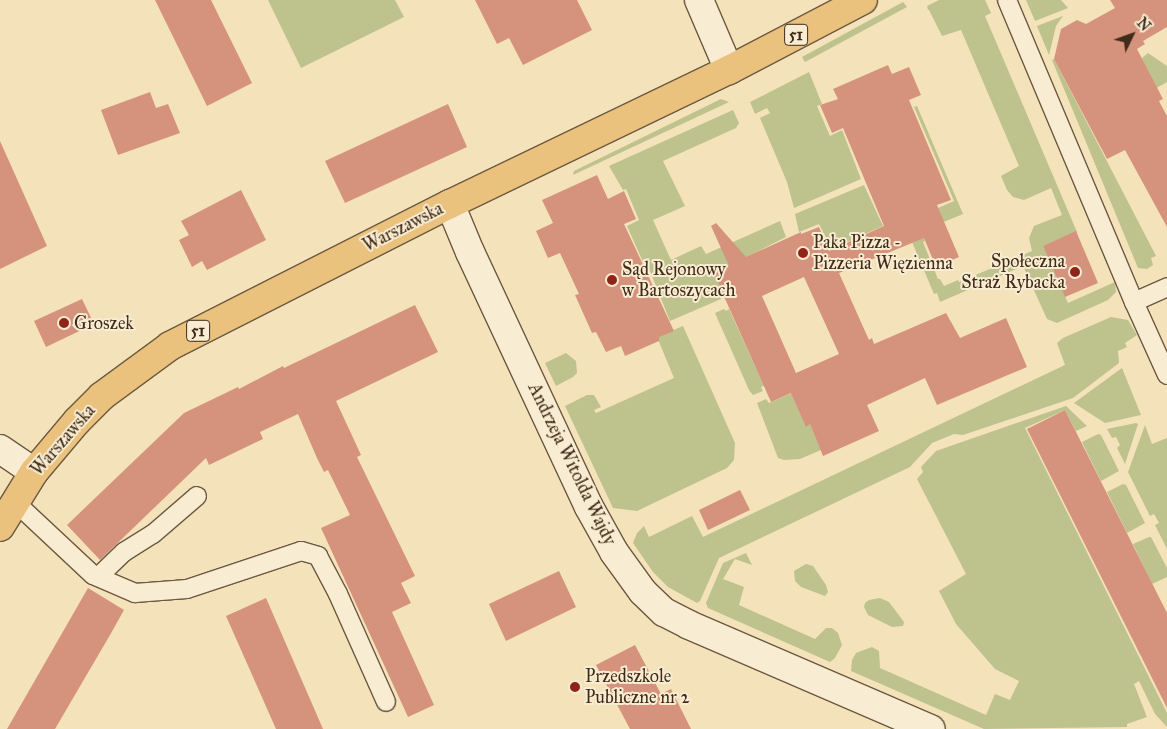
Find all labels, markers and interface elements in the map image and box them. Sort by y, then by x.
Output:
north arrow [1107,10,1157,60]
text: N [1133,15,1154,35]
road number: 51 [784,22,808,48]
street label: Warszawska [359,198,447,256]
place label: Paka Pizza - Pizzeria Więzienna [813,232,953,274]
marker: Paka Pizza - Pizzeria Więzienna [797,247,809,259]
place label: Społeczna Straż Rybacka [961,251,1065,294]
place label: Sąd Rejonowy w Bartoszycach [622,259,735,302]
marker: Społeczna Straż Rybacka [1069,266,1081,278]
marker: Sąd Rejonowy w Bartoszycach [606,274,618,286]
place label: Groszek [74,312,134,334]
marker: Groszek [58,317,70,329]
road number: 51 [186,318,210,344]
street label: Andrzeja Witolda Wajdy [523,379,621,549]
street label: Warszawska [26,400,100,480]
place label: Przedszkole Publiczne nr 2 [585,666,690,709]
marker: Przedszkole Publiczne nr 2 [569,681,581,693]

